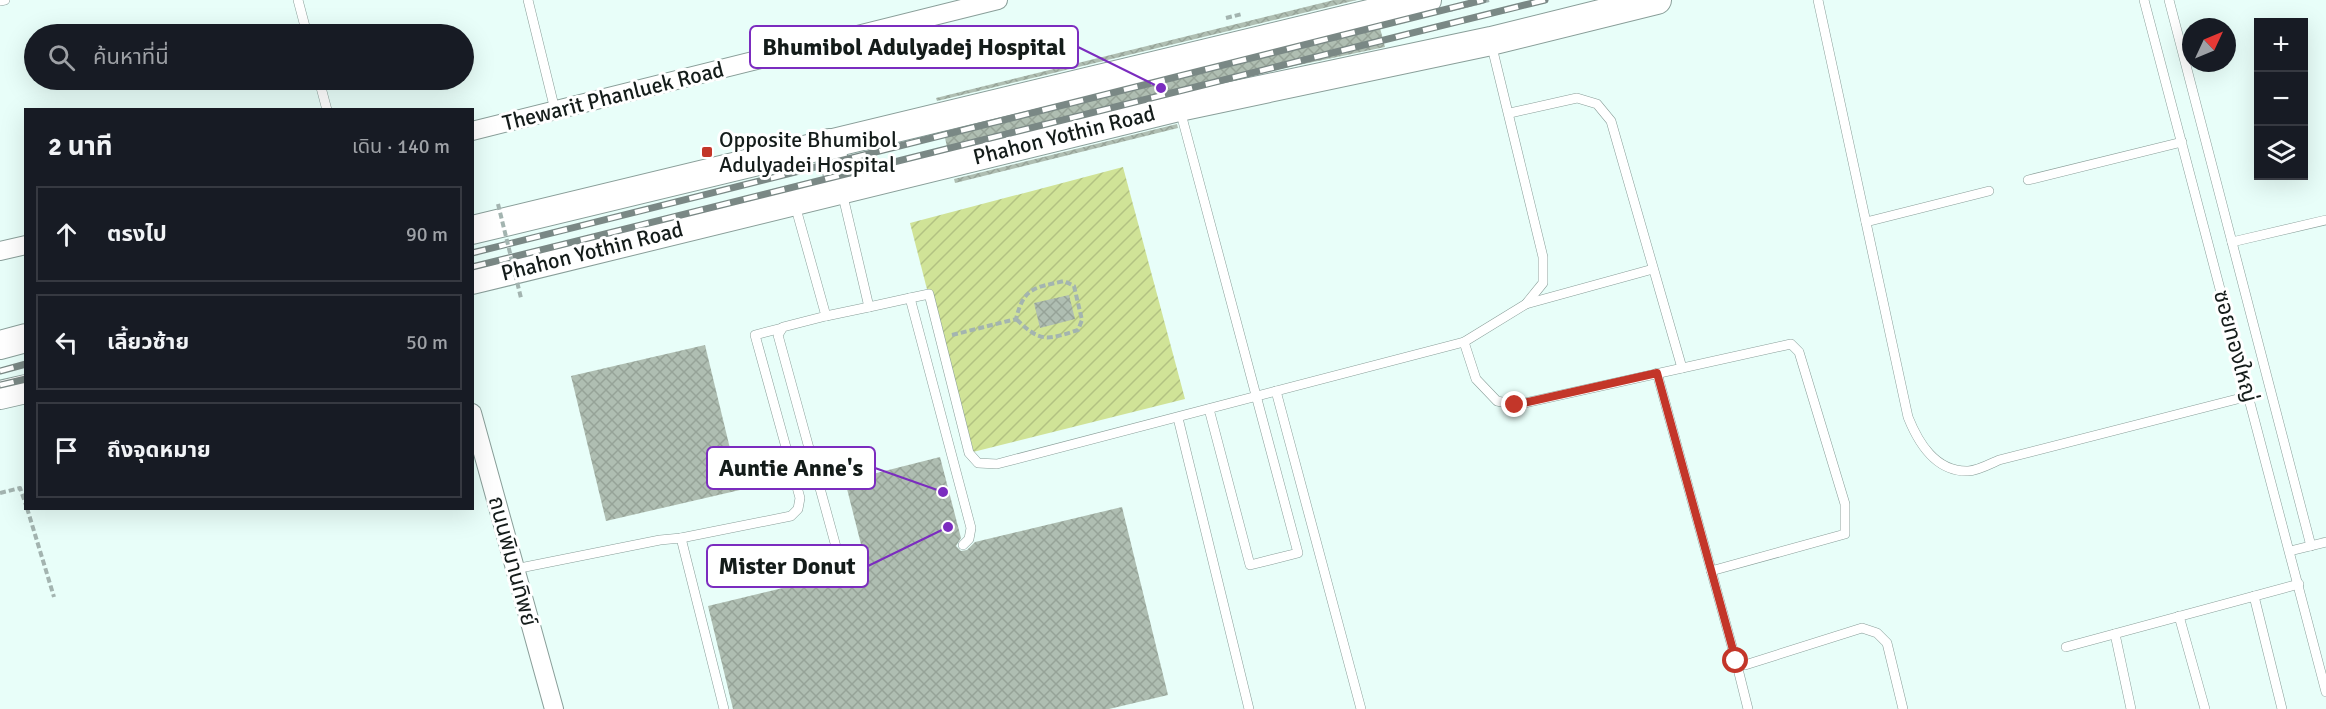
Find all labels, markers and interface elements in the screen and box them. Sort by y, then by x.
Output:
north arrow [2182,18,2236,72]
map controls [2254,18,2308,180]
button: + [2254,18,2308,72]
search box [24,24,474,90]
callout: Bhumibol Adulyadej Hospital [750,26,1078,68]
text: Bhumibol Adulyadej Hospital [762,32,1066,62]
icon: search [45,41,78,74]
text: ค้นหาที่นี่ [93,43,169,70]
street label: Thewarit Phanluek Road [500,55,726,137]
button: − [2254,72,2308,126]
street label: Phahon Yothin Road [970,99,1158,171]
place label: Opposite Bhumibol Adulyadei Hospital [719,126,897,178]
button: layers [2254,126,2308,180]
text: 2 นาที [48,131,113,163]
text: เดิน · 140 m [352,134,450,159]
marker: Opposite Bhumibol Adulyadei Hospital [700,145,714,159]
street label: Phahon Yothin Road [498,215,686,287]
icon: ahead [50,218,83,251]
text: ตรงไป [107,220,167,247]
text: 90 m [406,222,448,247]
street label: ซอยทองใหญ่ [2208,287,2264,405]
icon: left [50,326,83,359]
text: เลี้ยวซ้าย [107,328,189,355]
text: 50 m [406,330,448,355]
route end [1501,391,1527,417]
icon: arrive [50,434,83,467]
text: ถึงจุดหมาย [107,436,211,463]
callout: Auntie Anne's [707,447,875,489]
text: Auntie Anne's [719,453,864,483]
street label: ถนนพิมานทิพย์ [483,493,543,629]
callout: Mister Donut [707,545,868,587]
text: Mister Donut [718,551,856,581]
route start [1722,647,1748,673]

